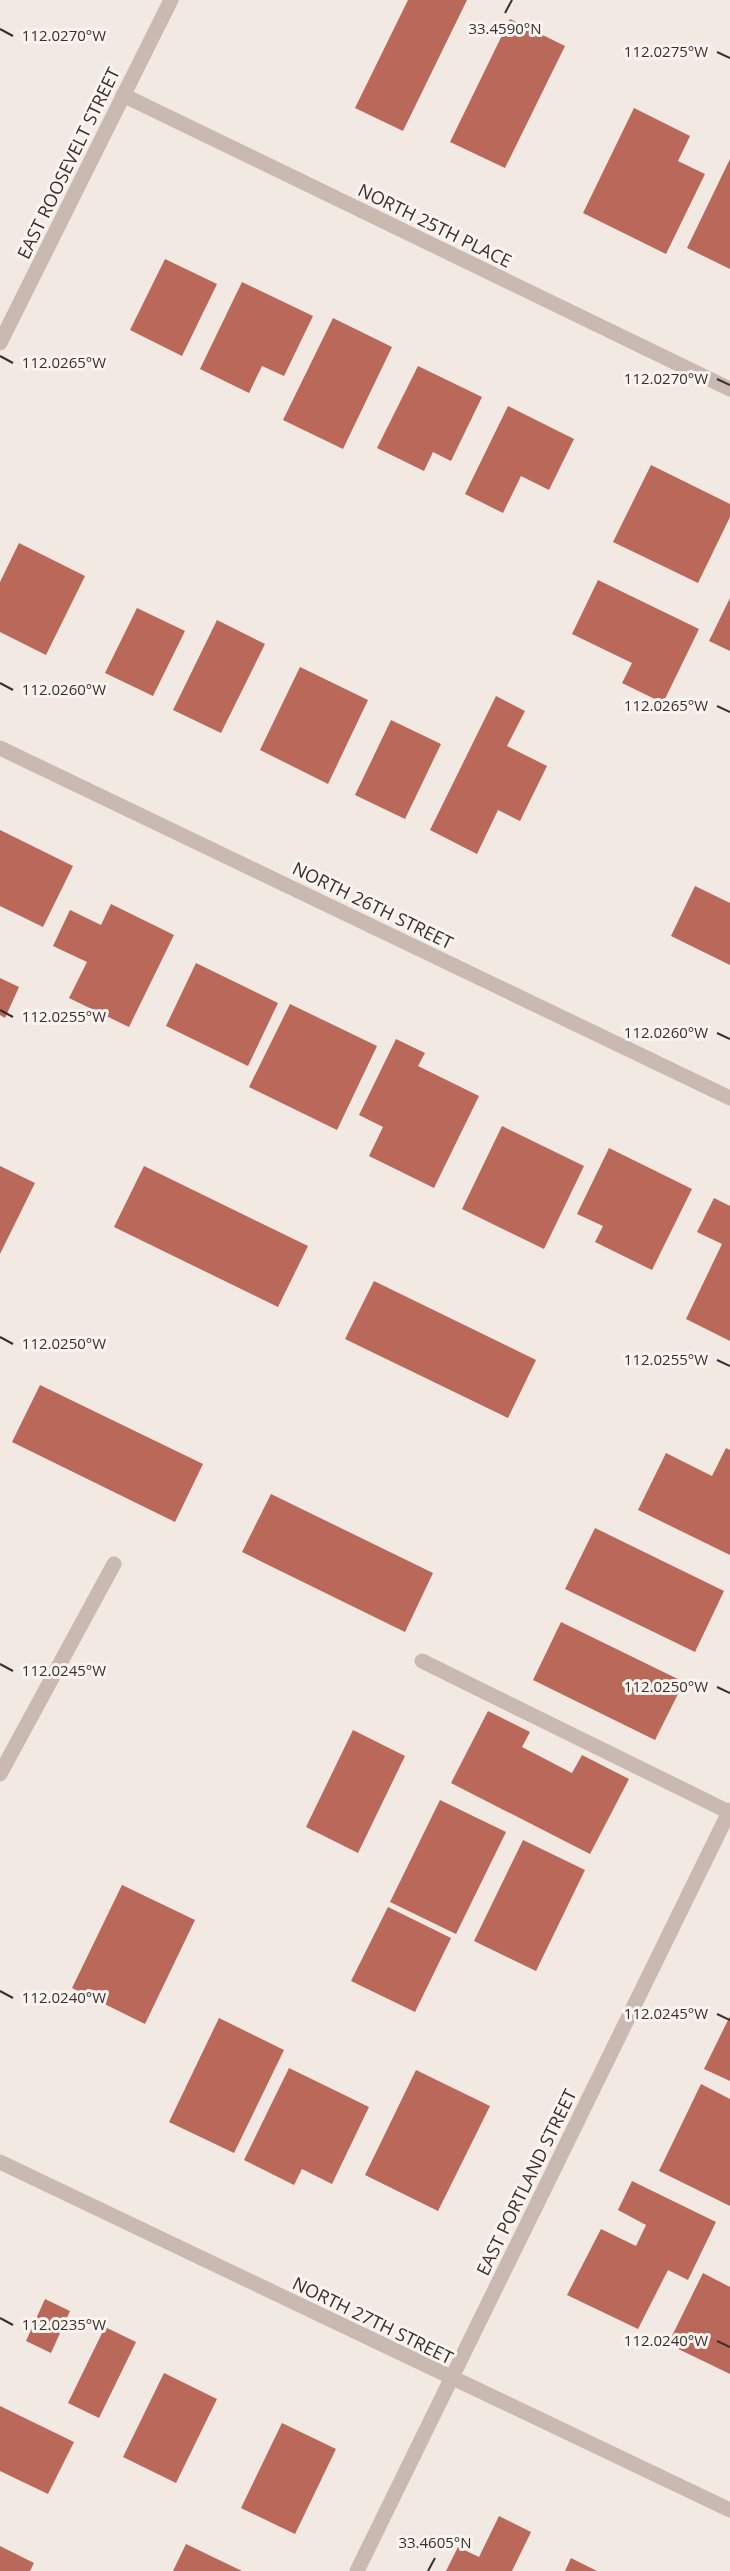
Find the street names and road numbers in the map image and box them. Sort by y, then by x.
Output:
street label: EAST ROOSEVELT STREET [11,63,125,263]
street label: NORTH 25TH PLACE [354,177,516,273]
street label: NORTH 26TH STREET [289,856,457,954]
street label: EAST PORTLAND STREET [470,2085,582,2279]
street label: NORTH 27TH STREET [289,2271,457,2369]

